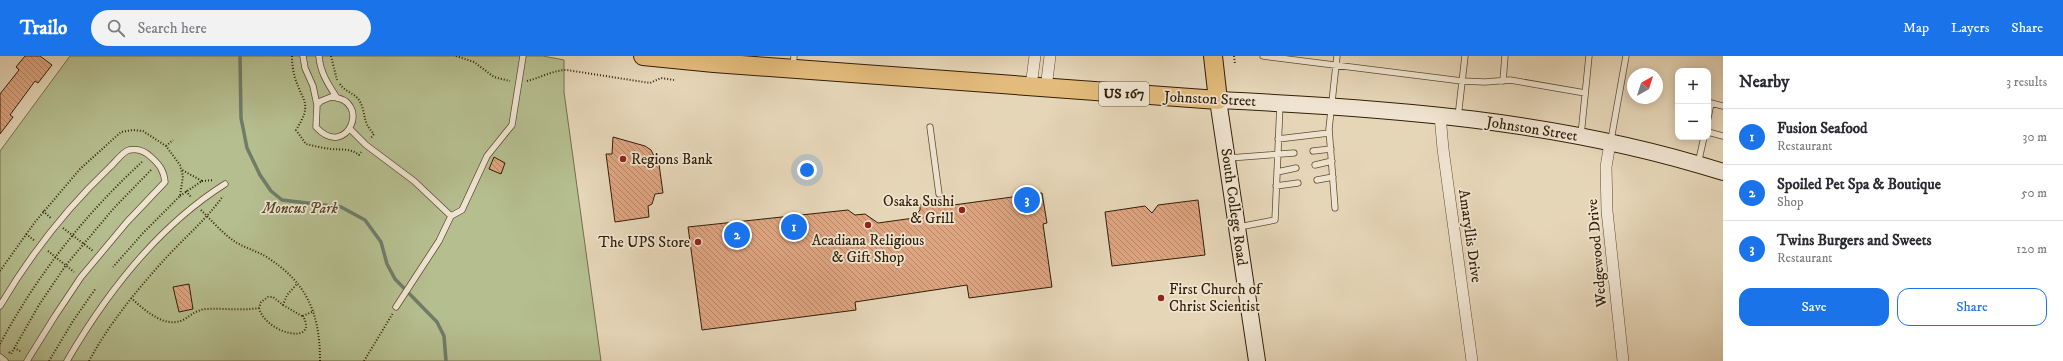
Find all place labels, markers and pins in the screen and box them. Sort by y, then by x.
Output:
place label: Regions Bank [631,150,713,169]
marker: Regions Bank [618,154,628,164]
pin: 3 [1014,185,1040,215]
place label: Osaka Sushi & Grill [883,192,954,228]
marker: Osaka Sushi & Grill [957,205,967,215]
pin: 1 [781,212,807,242]
pin: 2 [724,220,750,250]
marker: Acadiana Religious & Gift Shop [863,220,873,230]
place label: Acadiana Religious & Gift Shop [812,231,924,267]
place label: The UPS Store [598,233,690,252]
marker: The UPS Store [693,237,703,247]
place label: First Church of Christ Scientist [1169,280,1263,316]
marker: First Church of Christ Scientist [1156,293,1166,303]

